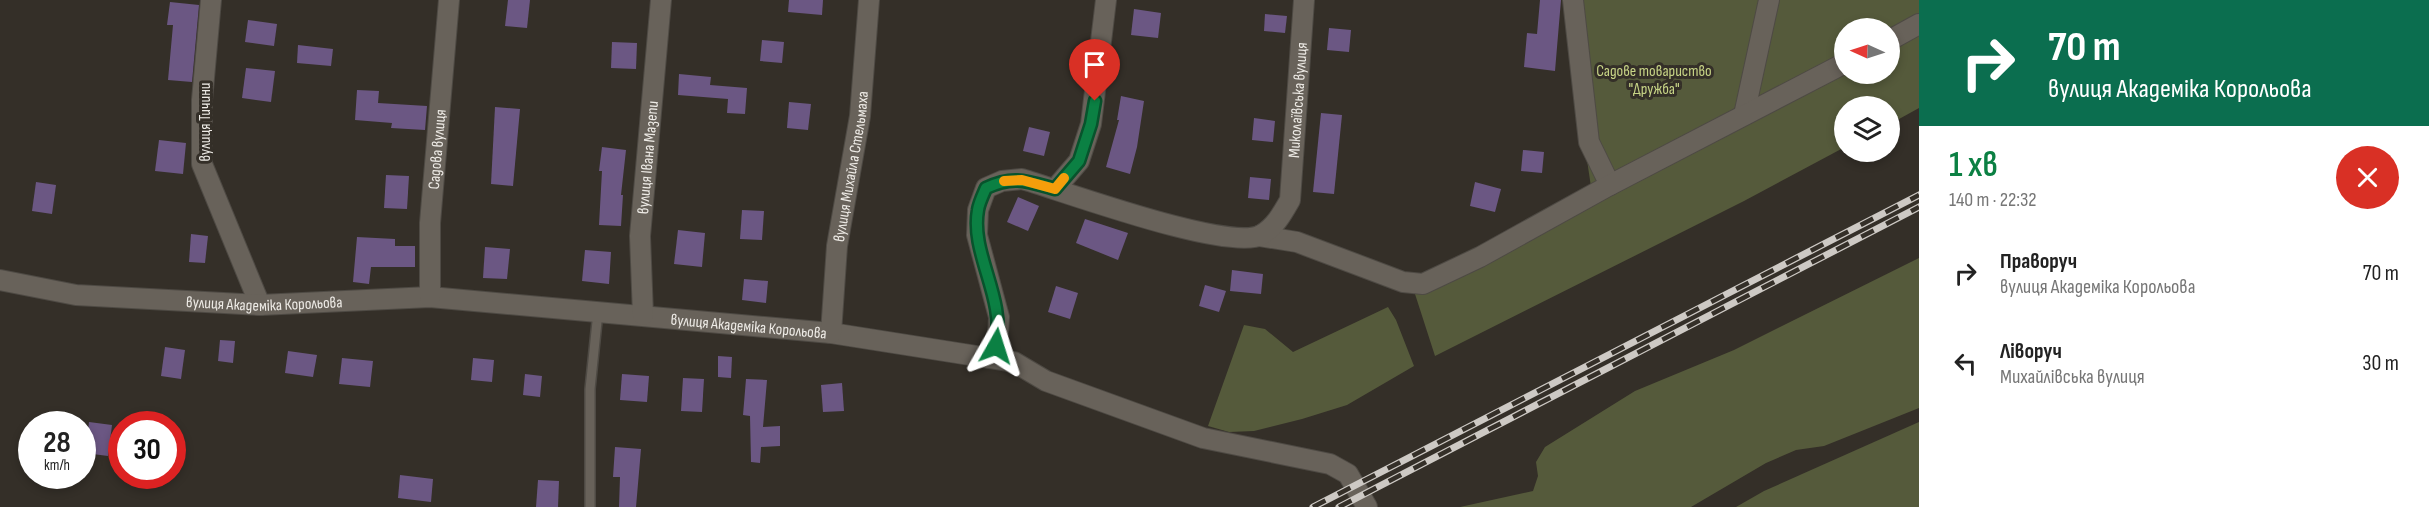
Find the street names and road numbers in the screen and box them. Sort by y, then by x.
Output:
street label: Миколаївська вулиця [1285,42,1312,159]
street label: вулиця Тичини [196,82,215,162]
street label: вулиця Михайла Стельмаха [830,90,873,243]
street label: вулиця Івана Мазепи [634,100,663,215]
street label: Садова вулиця [425,109,451,190]
street label: вулиця Академіка Корольова [186,293,343,316]
street label: вулиця Академіка Корольова [670,311,827,344]

